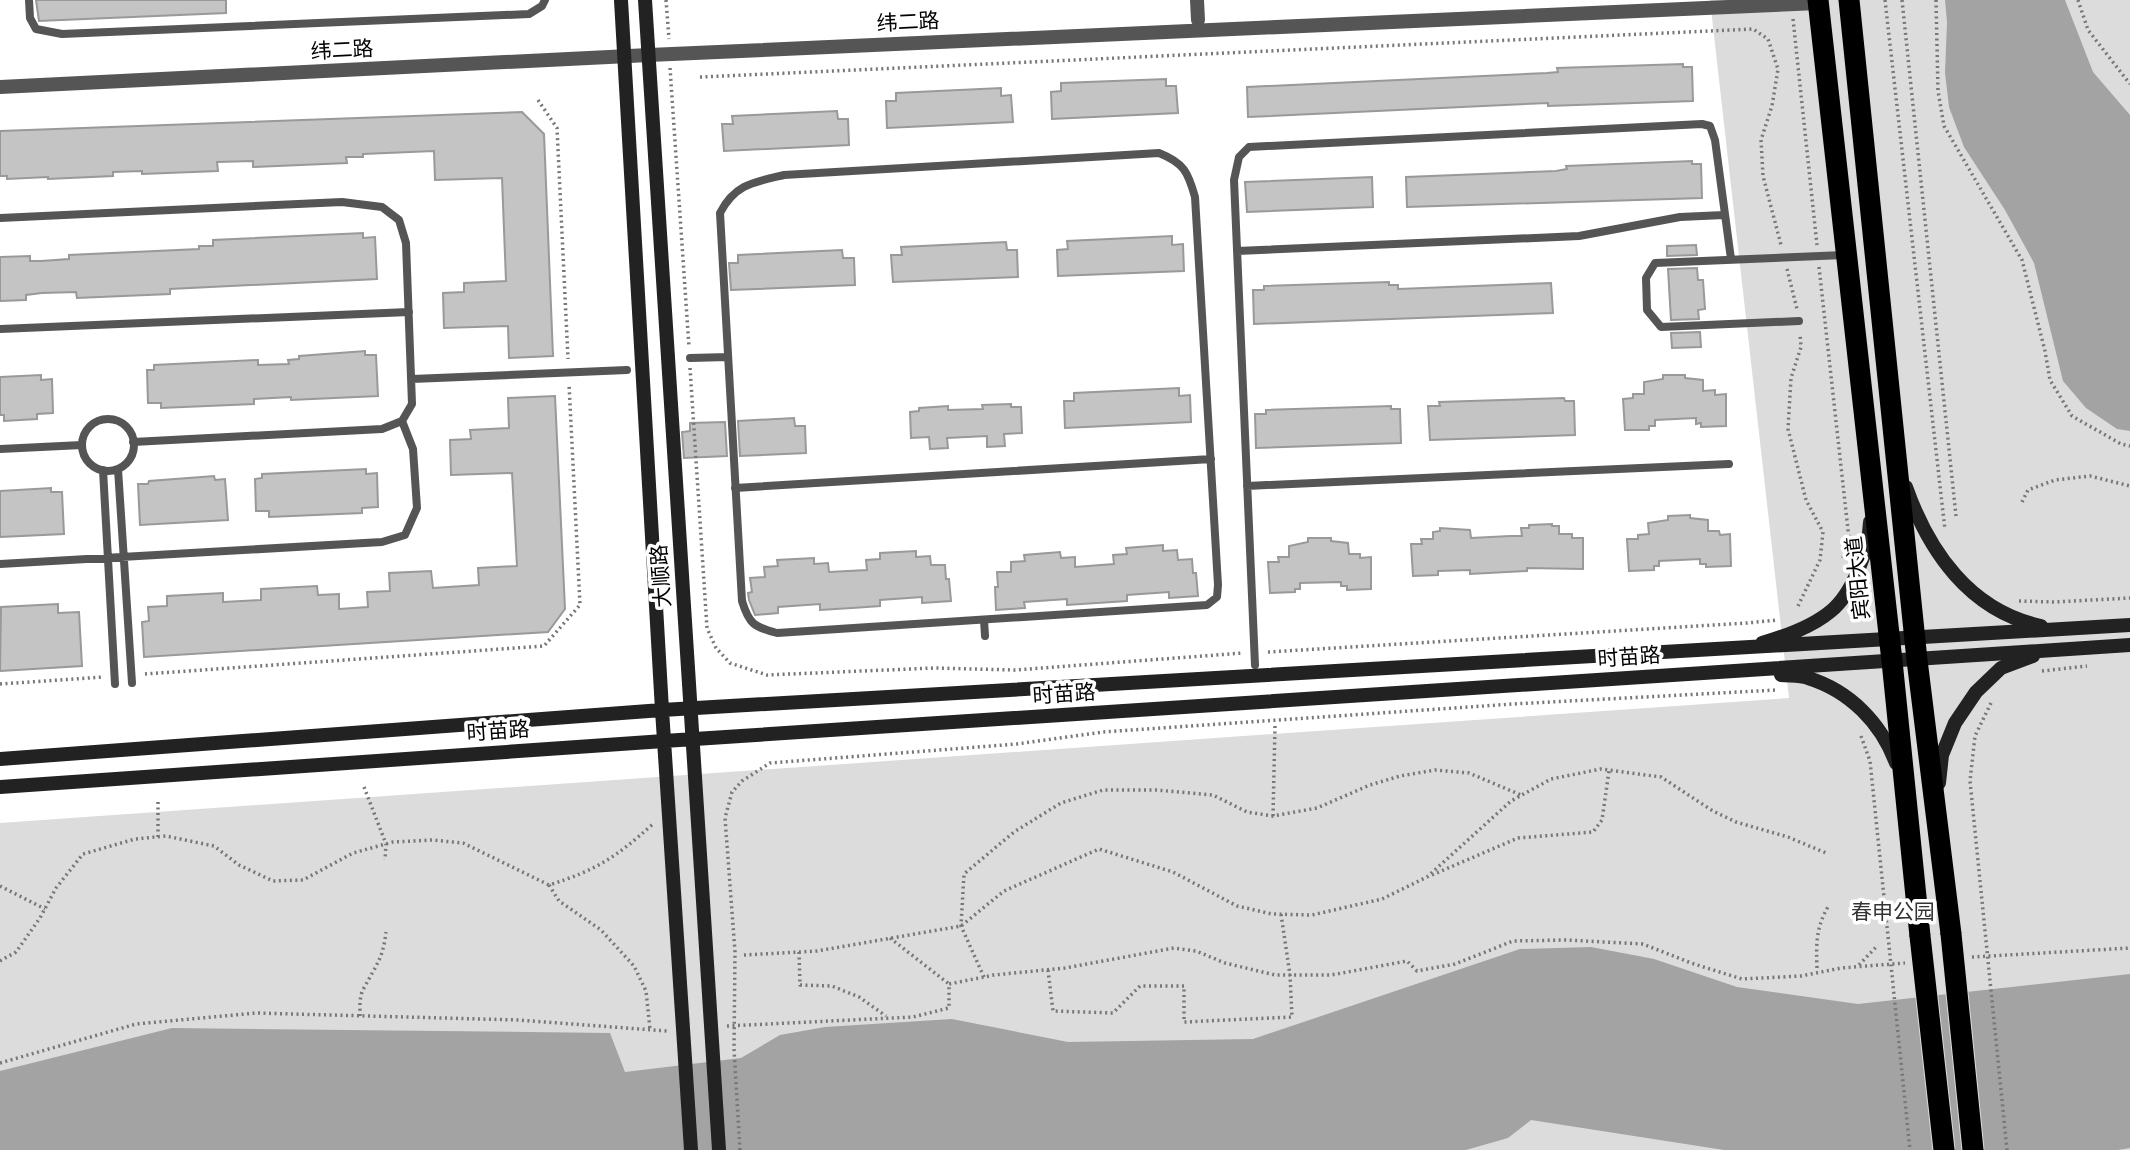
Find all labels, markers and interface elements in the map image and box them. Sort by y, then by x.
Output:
street label: 纬二路 [876,6,940,35]
street label: 纬二路 [310,34,374,63]
street label: 宾阳大道 [1840,535,1873,621]
street label: 大顺路 [645,544,674,608]
street label: 时苗路 [1597,641,1661,670]
street label: 时苗路 [1032,678,1096,707]
street label: 时苗路 [466,715,530,744]
park label: 春申公园 [1851,898,1935,923]

